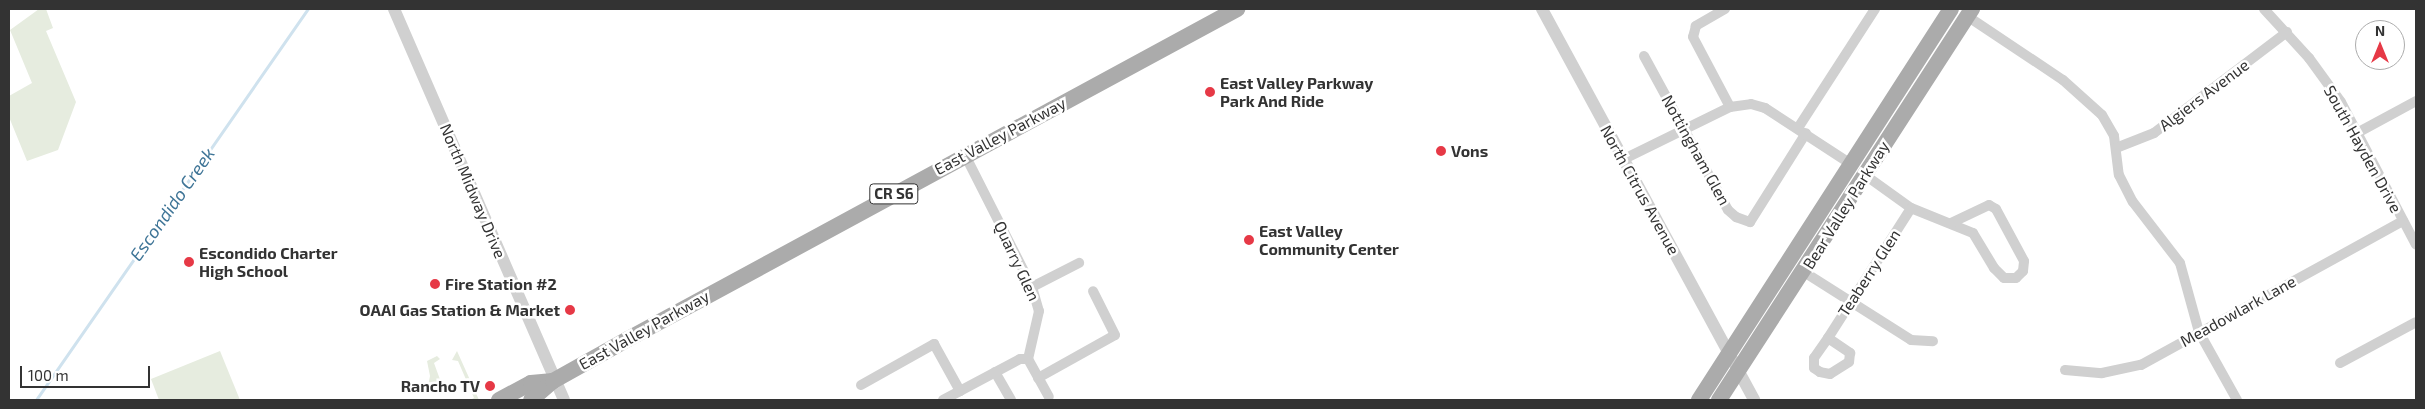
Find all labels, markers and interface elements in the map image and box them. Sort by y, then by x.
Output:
north arrow [2355,20,2405,70]
text: N [2375,22,2385,39]
street label: Algiers Avenue [2155,55,2253,135]
place label: East Valley Parkway Park And Ride [1220,73,1374,111]
street label: South Hayden Drive [2320,82,2406,216]
marker: East Valley Parkway Park And Ride [1204,86,1216,98]
street label: Nottingham Glen [1658,92,1734,208]
street label: East Valley Parkway [931,93,1069,179]
street label: North Midway Drive [436,121,510,261]
street label: North Citrus Avenue [1596,122,1684,258]
street label: Bear Valley Parkway [1799,137,1893,273]
place label: Vons [1451,141,1488,161]
water label: Escondido Creek [125,143,219,265]
marker: Vons [1435,145,1447,157]
road number: CR S6 [869,182,919,206]
street label: Quarry Glen [990,218,1044,304]
place label: East Valley Community Center [1259,221,1399,259]
street label: Teaberry Glen [1834,226,1904,320]
marker: East Valley Community Center [1243,234,1255,246]
place label: Escondido Charter High School [199,243,338,281]
marker: Escondido Charter High School [183,256,195,268]
street label: Meadowlark Lane [2177,271,2299,351]
place label: Fire Station #2 [445,274,557,294]
marker: Fire Station #2 [429,278,441,290]
street label: East Valley Parkway [575,286,713,374]
place label: OAAI Gas Station & Market [360,300,560,320]
marker: OAAI Gas Station & Market [564,304,576,316]
scale bar [22,356,152,388]
text: 100 m [28,366,69,384]
place label: Rancho TV [400,376,480,396]
marker: Rancho TV [484,380,496,392]

